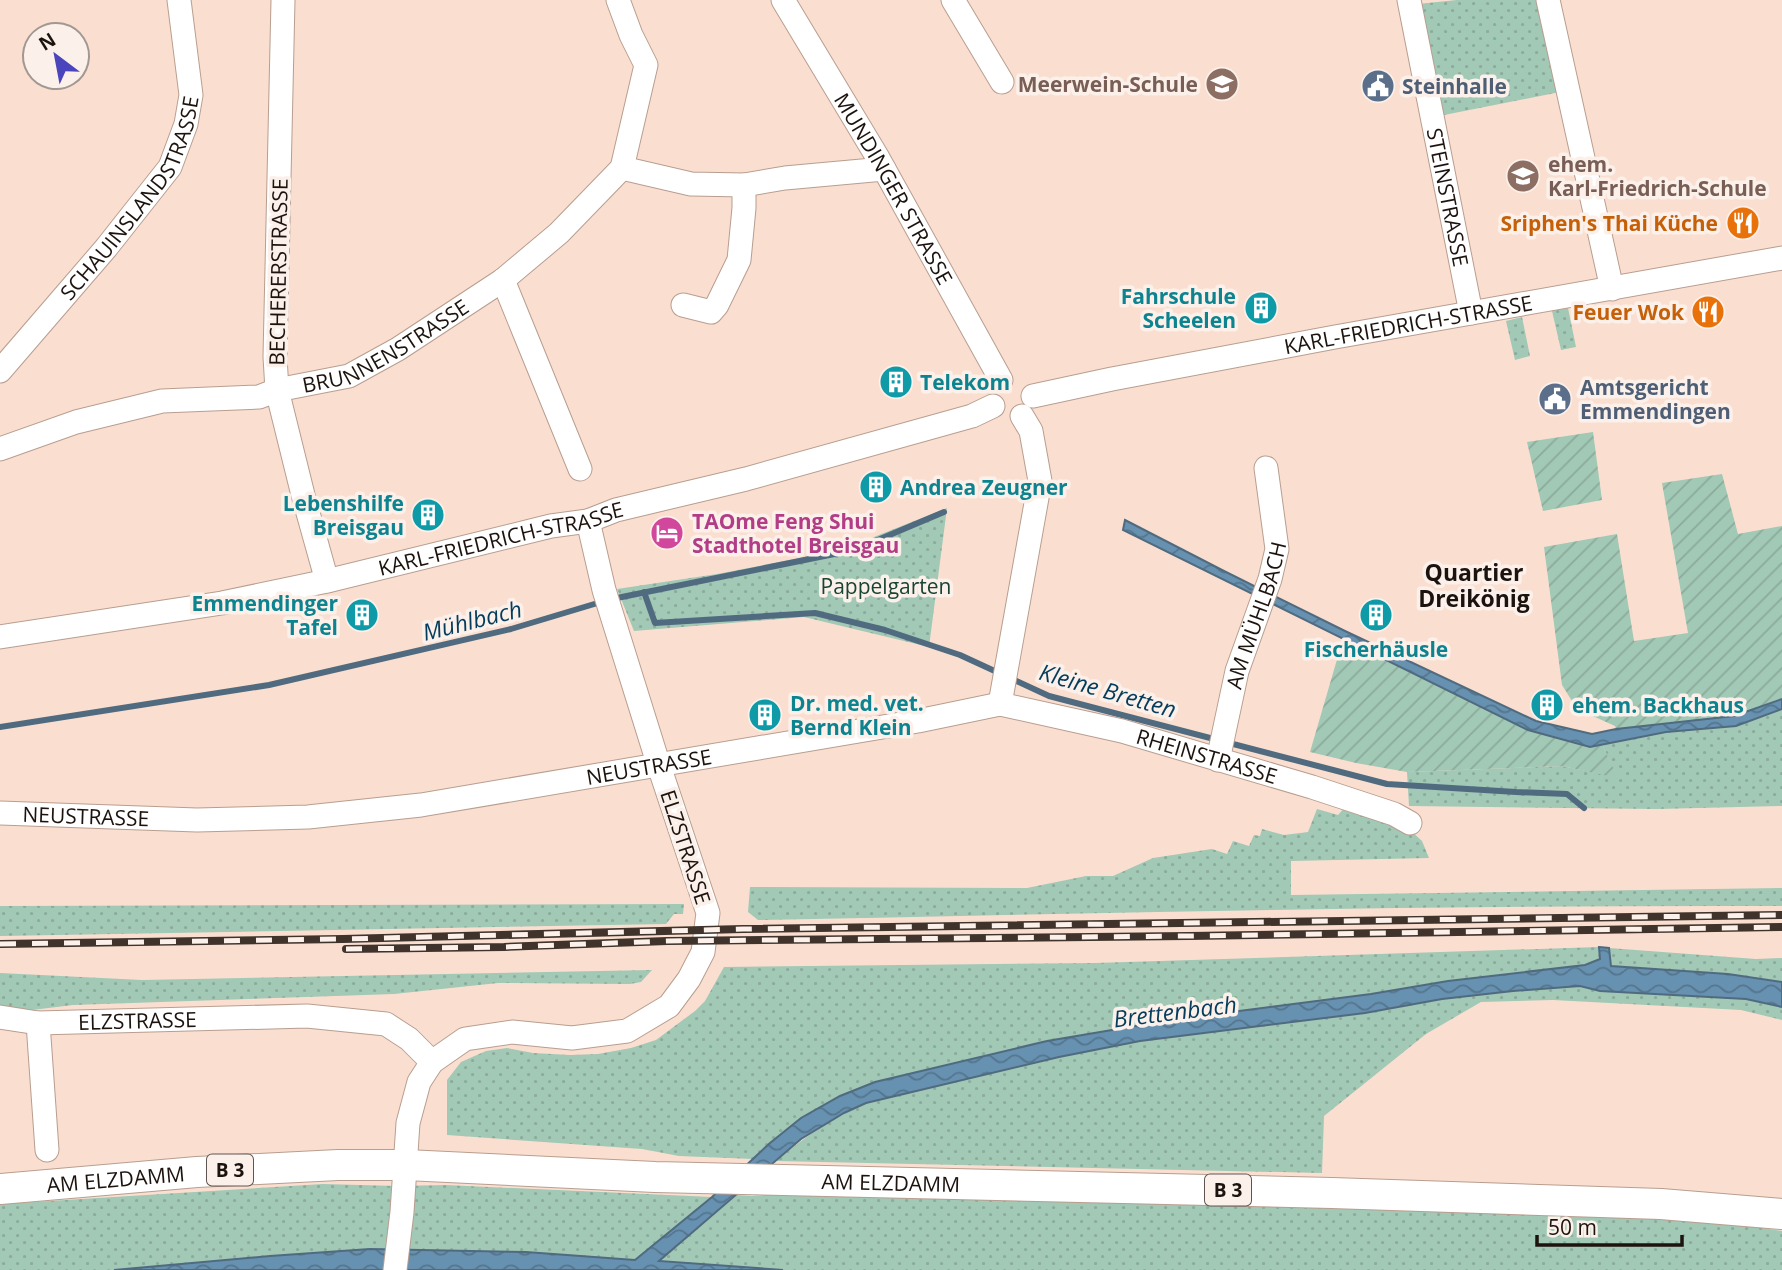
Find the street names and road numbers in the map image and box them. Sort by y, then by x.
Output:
street label: MUNDINGER STRASSE [828,88,959,290]
street label: SCHAUINSLANDSTRASSE [54,94,205,306]
street label: STEINSTRASSE [1421,126,1475,269]
street label: BECHERERSTRASSE [262,178,294,366]
street label: KARL-FRIEDRICH-STRASSE [1282,288,1535,360]
street label: BRUNNENSTRASSE [300,292,474,399]
street label: KARL-FRIEDRICH-STRASSE [375,495,626,582]
street label: AM MÜHLBACH [1220,539,1292,691]
street label: RHEINSTRASSE [1133,722,1281,790]
street label: NEUSTRASSE [584,742,714,791]
street label: ELZSTRASSE [654,786,718,908]
street label: NEUSTRASSE [22,800,150,832]
street label: ELZSTRASSE [78,1005,197,1036]
road number: B 3 [207,1154,253,1186]
street label: AM ELZDAMM [45,1159,186,1199]
street label: AM ELZDAMM [821,1167,960,1198]
road number: B 3 [1205,1174,1251,1206]

